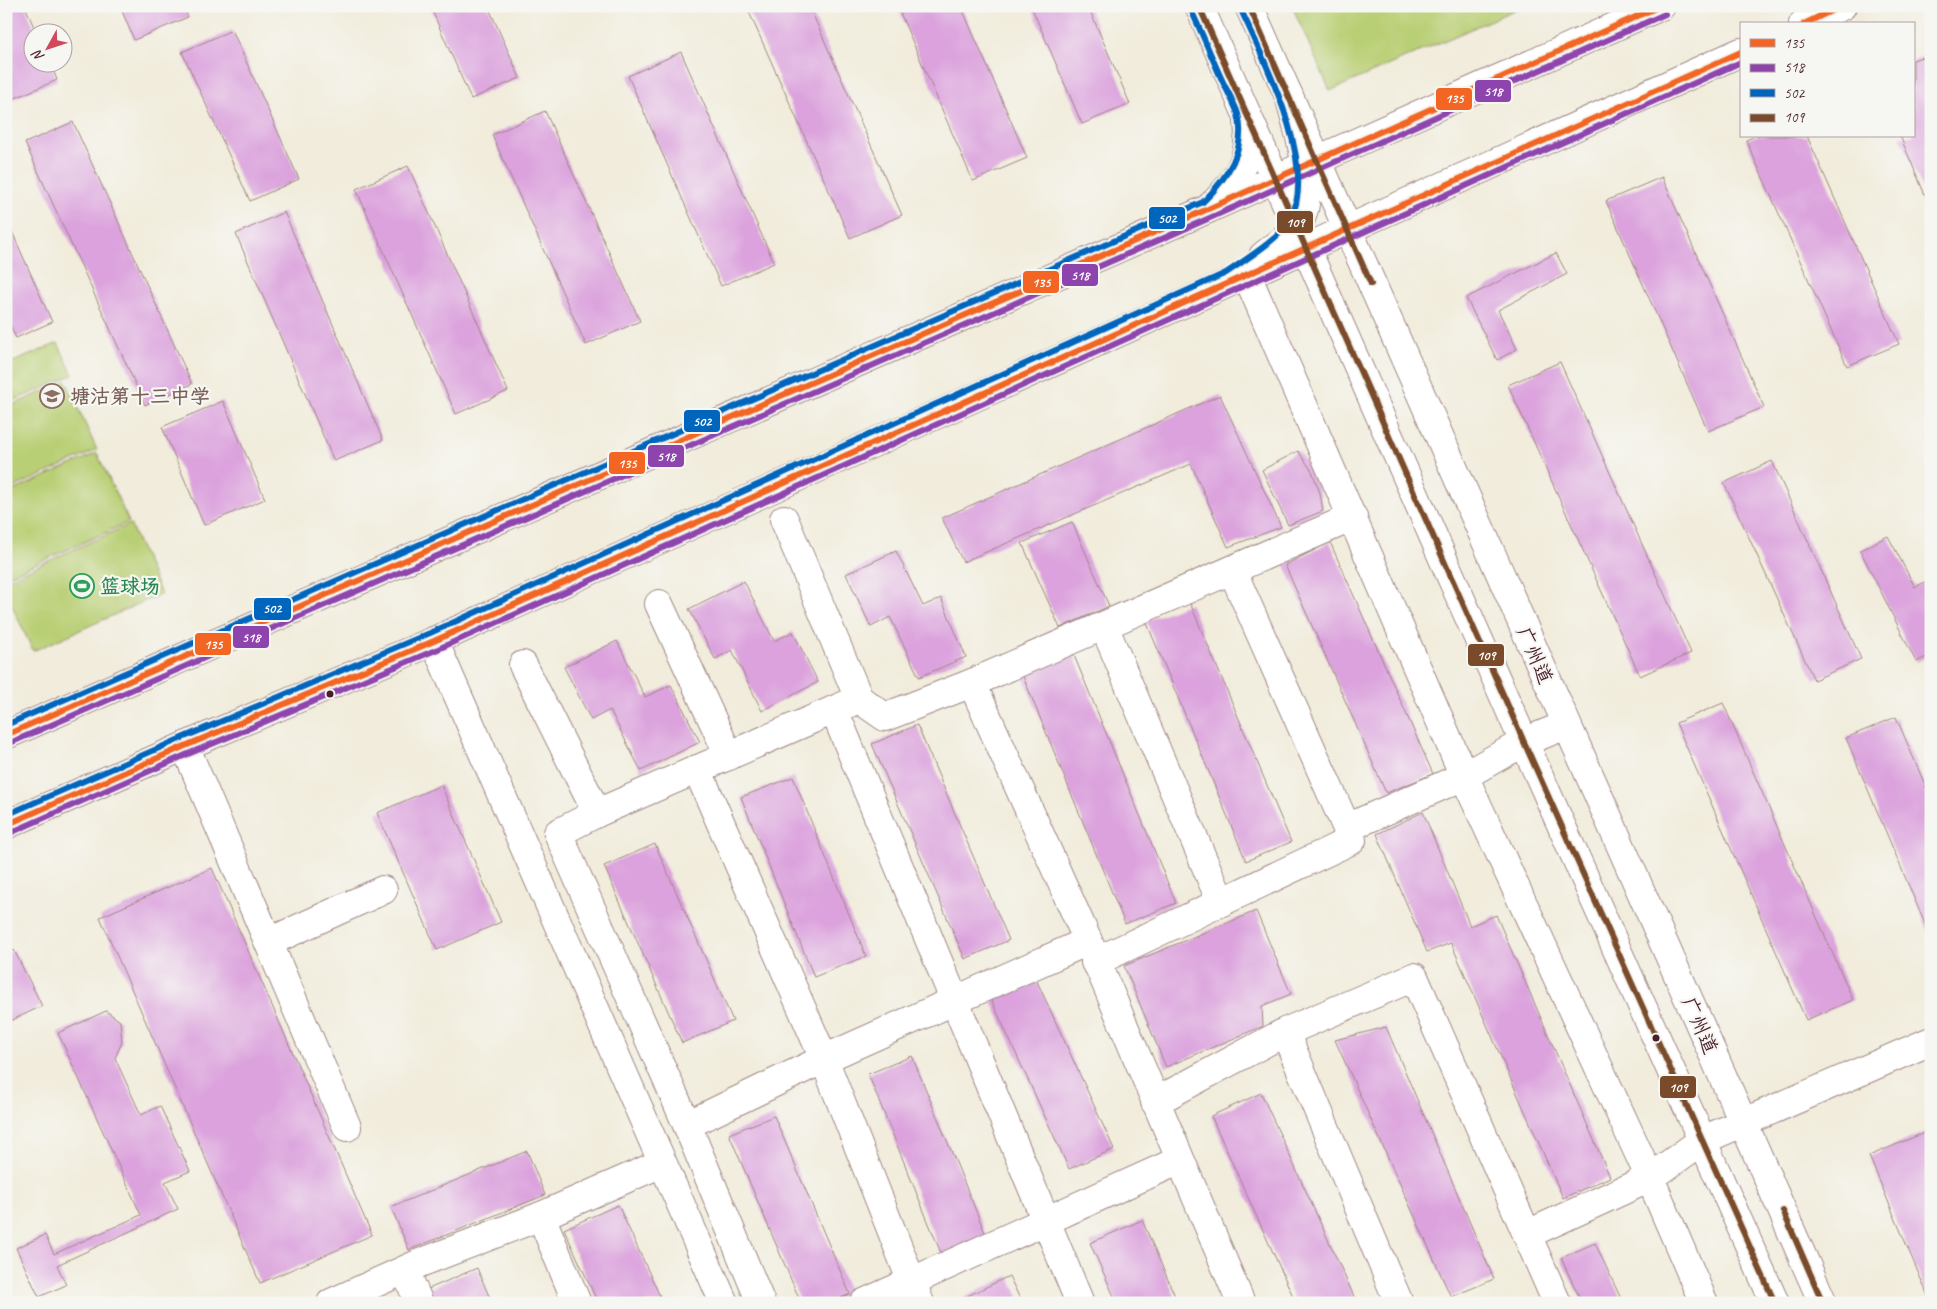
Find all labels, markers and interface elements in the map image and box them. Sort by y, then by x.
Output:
north arrow [22,22,72,72]
legend [1740,22,1914,138]
text: 135 [1784,34,1806,53]
text: N [28,45,48,65]
text: 518 [1784,58,1806,77]
line badge: 518 [1474,79,1512,103]
text: 518 [1484,83,1504,100]
text: 502 [1784,84,1806,103]
line badge: 135 [1435,87,1473,111]
text: 135 [1445,90,1465,107]
text: 109 [1784,108,1806,127]
line badge: 502 [1148,206,1186,230]
text: 502 [1158,210,1178,227]
line badge: 109 [1276,210,1314,234]
text: 109 [1286,214,1306,231]
line badge: 518 [1061,263,1099,287]
text: 518 [1071,267,1091,284]
line badge: 135 [1022,270,1060,294]
text: 135 [1032,274,1052,291]
school or university icon: 塘沽第十三中学 [39,383,65,409]
place label: 塘沽第十三中学 [70,384,210,409]
line badge: 502 [683,409,721,433]
text: 502 [693,413,713,430]
line badge: 518 [647,444,685,468]
text: 518 [657,448,677,465]
line badge: 135 [608,451,646,475]
text: 135 [618,455,638,472]
sports icon: 篮球场 [69,573,95,599]
place label: 篮球场 [100,574,160,599]
line badge: 502 [253,597,292,621]
text: 502 [263,600,283,617]
street label: 广州道 [1511,623,1558,688]
line badge: 518 [232,625,270,649]
text: 518 [242,629,262,646]
line badge: 135 [194,632,232,656]
text: 135 [204,636,224,653]
line badge: 109 [1467,643,1505,667]
text: 109 [1477,647,1497,664]
unlabelled marker [325,689,335,699]
street label: 广州道 [1676,993,1723,1058]
unlabelled marker [1651,1033,1661,1043]
line badge: 109 [1659,1075,1697,1099]
text: 109 [1669,1079,1689,1096]

